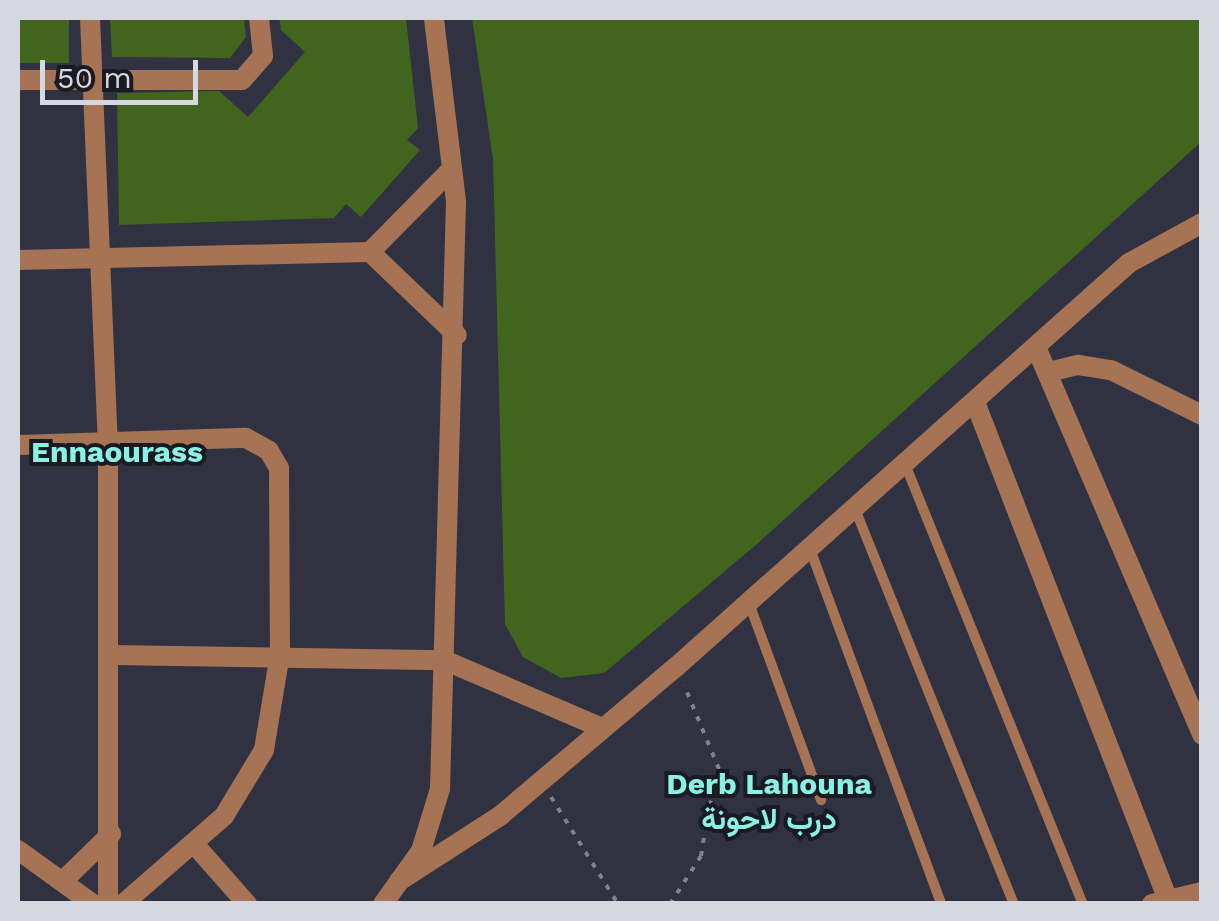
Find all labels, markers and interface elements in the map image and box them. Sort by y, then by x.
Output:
scale bar [45,40,202,102]
text: 50 m [57,60,132,95]
district label: Ennaourass [31,434,203,470]
district label: Derb Lahouna درب لاحونة [666,766,872,836]

